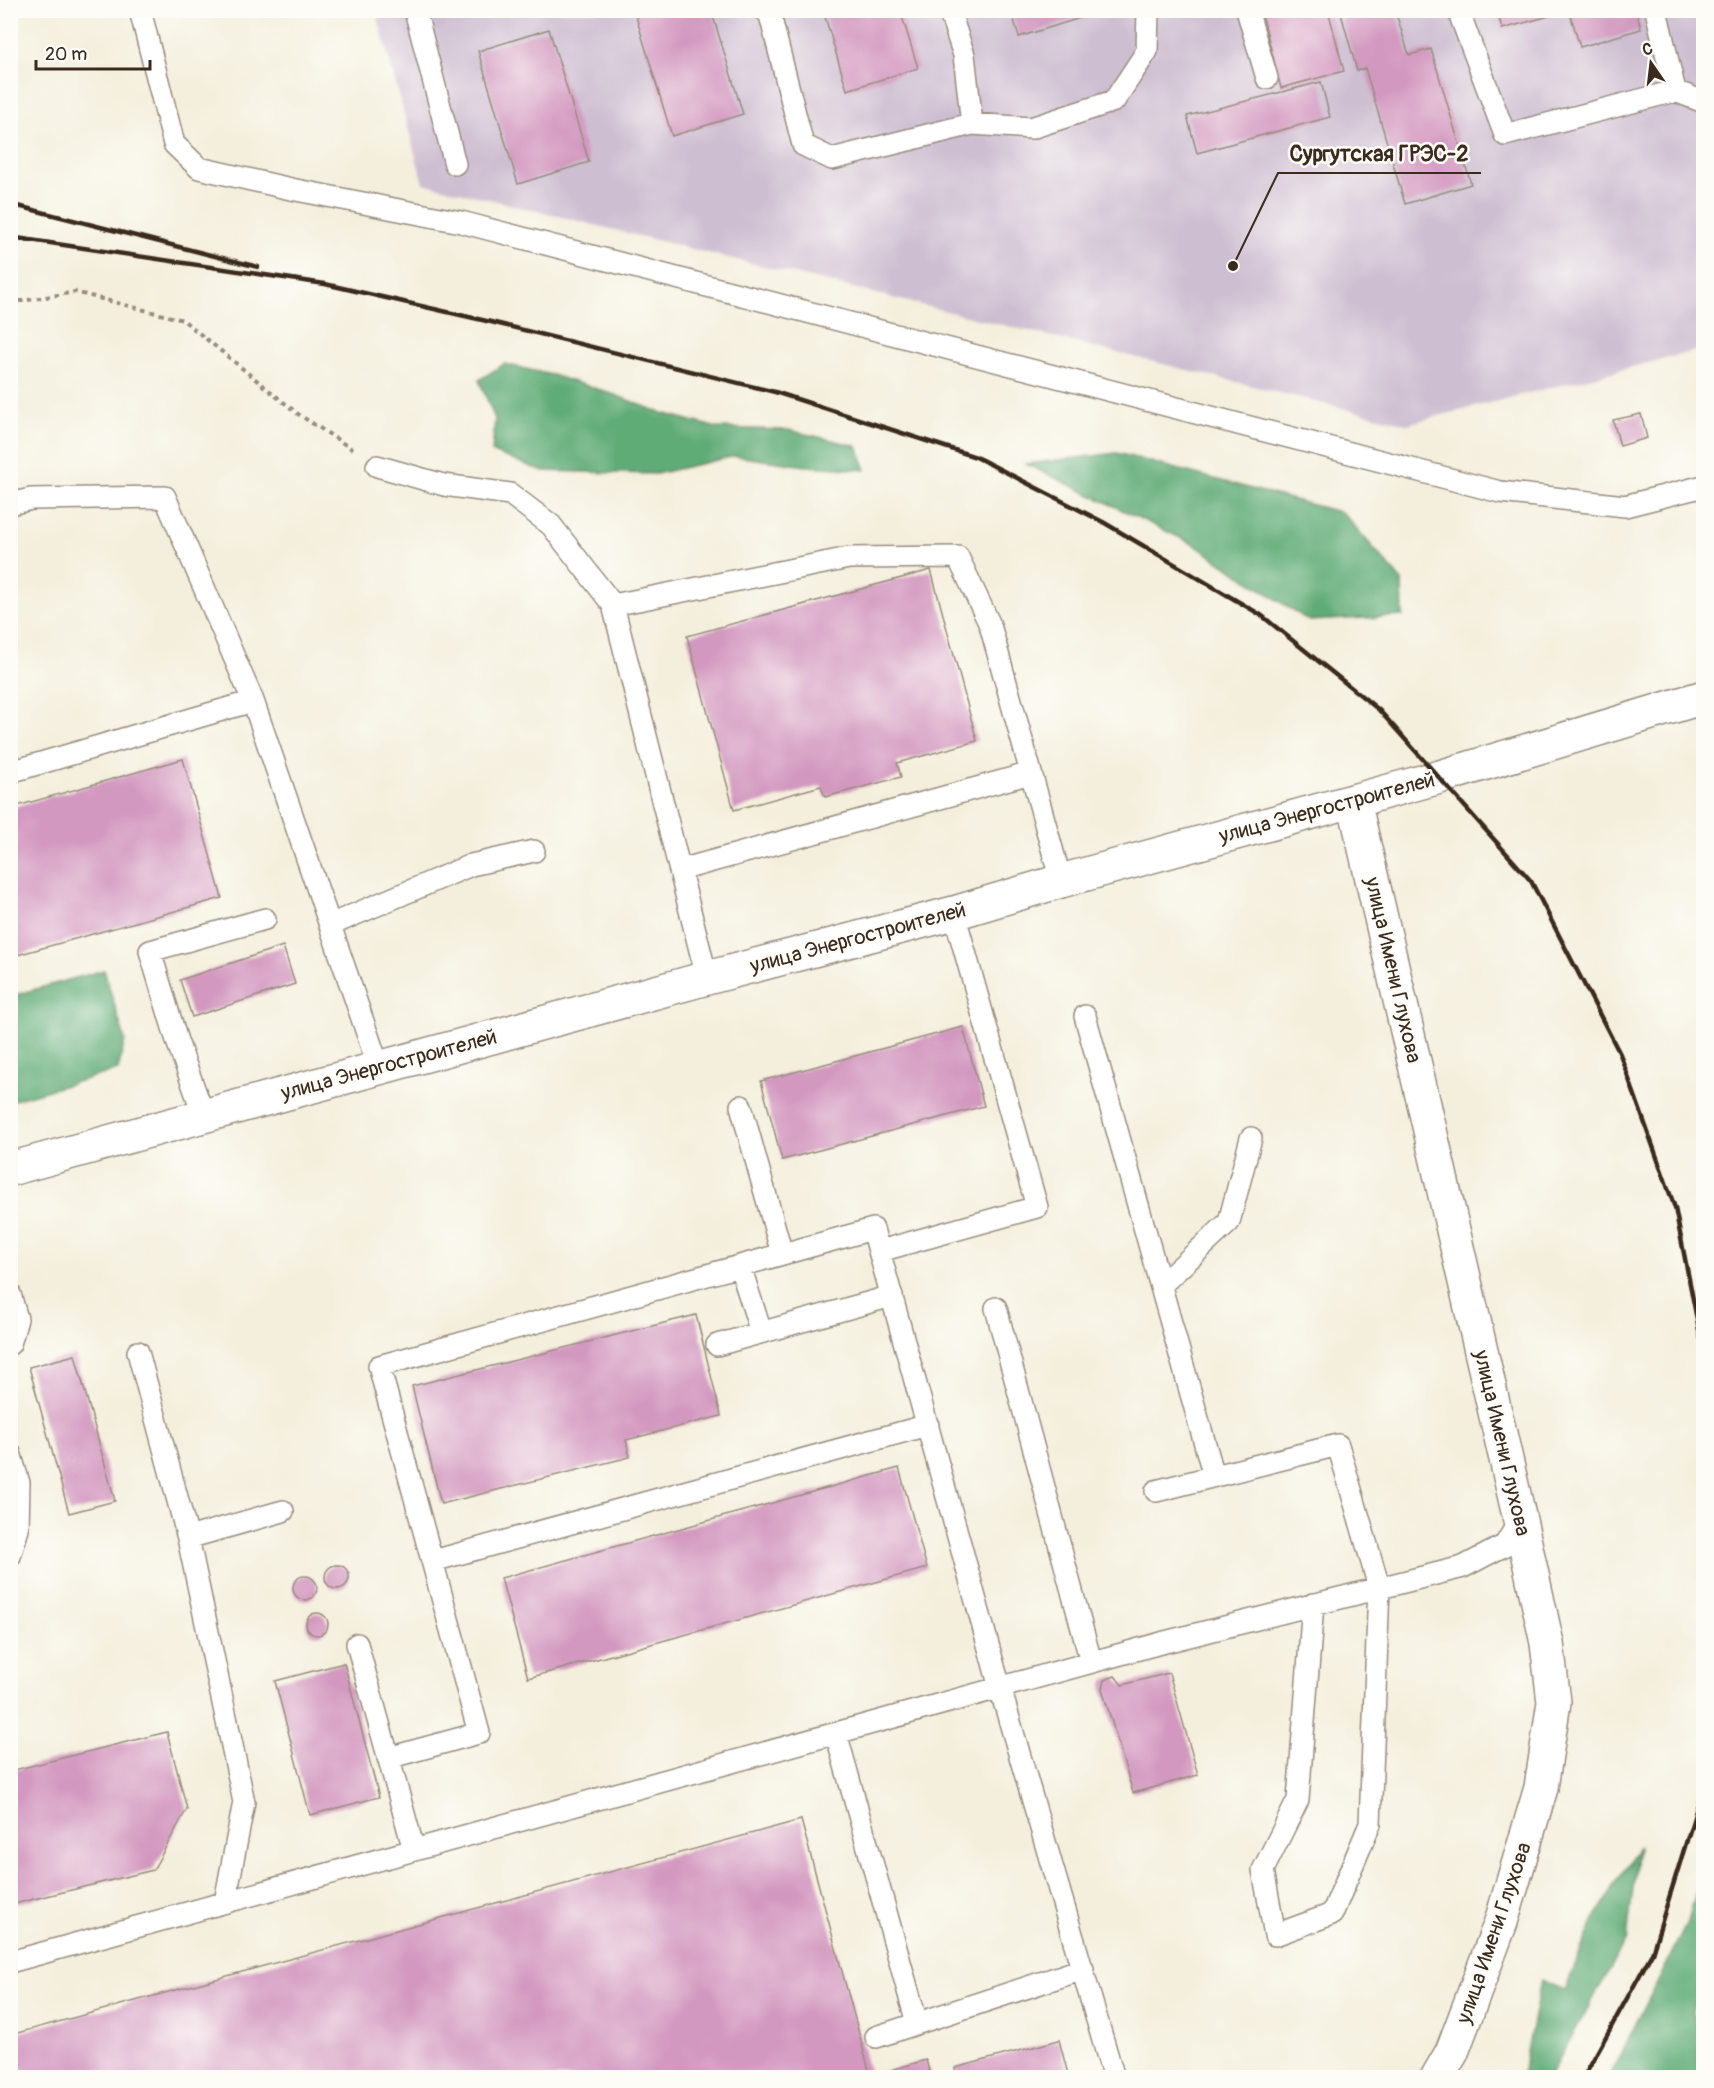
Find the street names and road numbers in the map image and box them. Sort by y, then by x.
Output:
street label: улица Энергостроителей [1215,766,1438,850]
street label: улица Имени Глухова [1358,873,1428,1066]
street label: улица Энергостроителей [746,896,969,980]
street label: улица Энергостроителей [277,1023,500,1107]
street label: улица Имени Глухова [1467,1346,1537,1539]
street label: улица Имени Глухова [1450,1839,1538,2028]

